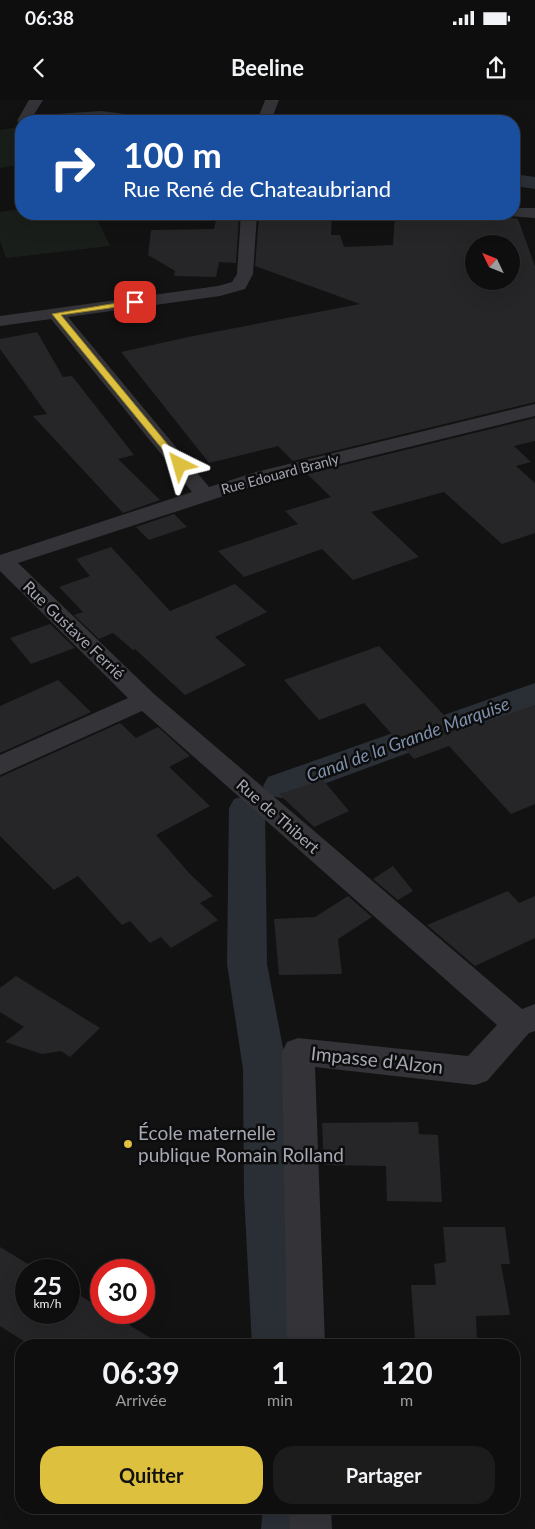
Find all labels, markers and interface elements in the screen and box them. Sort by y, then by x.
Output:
text: 06:38 [25,6,74,29]
icon: back [25,54,53,82]
text: Beeline [231,54,304,81]
icon: share [482,54,510,82]
text: 100 m [123,133,222,175]
icon: right [40,135,105,200]
text: Rue René de Chateaubriand [123,175,391,202]
north arrow [465,235,520,290]
map controls [465,235,520,290]
pin [114,281,156,323]
icon: arrive [121,288,149,316]
position arrow [153,438,205,490]
street label: Rue Edouard Branly [219,449,341,497]
street label: Rue Gustave Ferrié [20,576,129,683]
water label: Canal de la Grande Marquise [303,692,512,786]
street label: Rue de Thibert [233,775,324,857]
street label: Impasse d'Alzon [310,1041,444,1078]
place label: École maternelle publique Romain Rolland [138,1121,344,1166]
marker: École maternelle publique Romain Rolland [122,1138,134,1150]
speed limit sign: 30 [90,1259,155,1324]
text: 25 [33,1270,62,1300]
text: km/h [33,1296,62,1311]
text: 06:39 [102,1354,180,1390]
text: 1 [271,1354,289,1390]
text: 120 [380,1354,433,1390]
text: Arrivée [115,1390,167,1409]
text: min [267,1390,293,1409]
text: m [400,1390,413,1409]
button: Quitter [40,1446,263,1504]
button: Partager [273,1446,495,1504]

